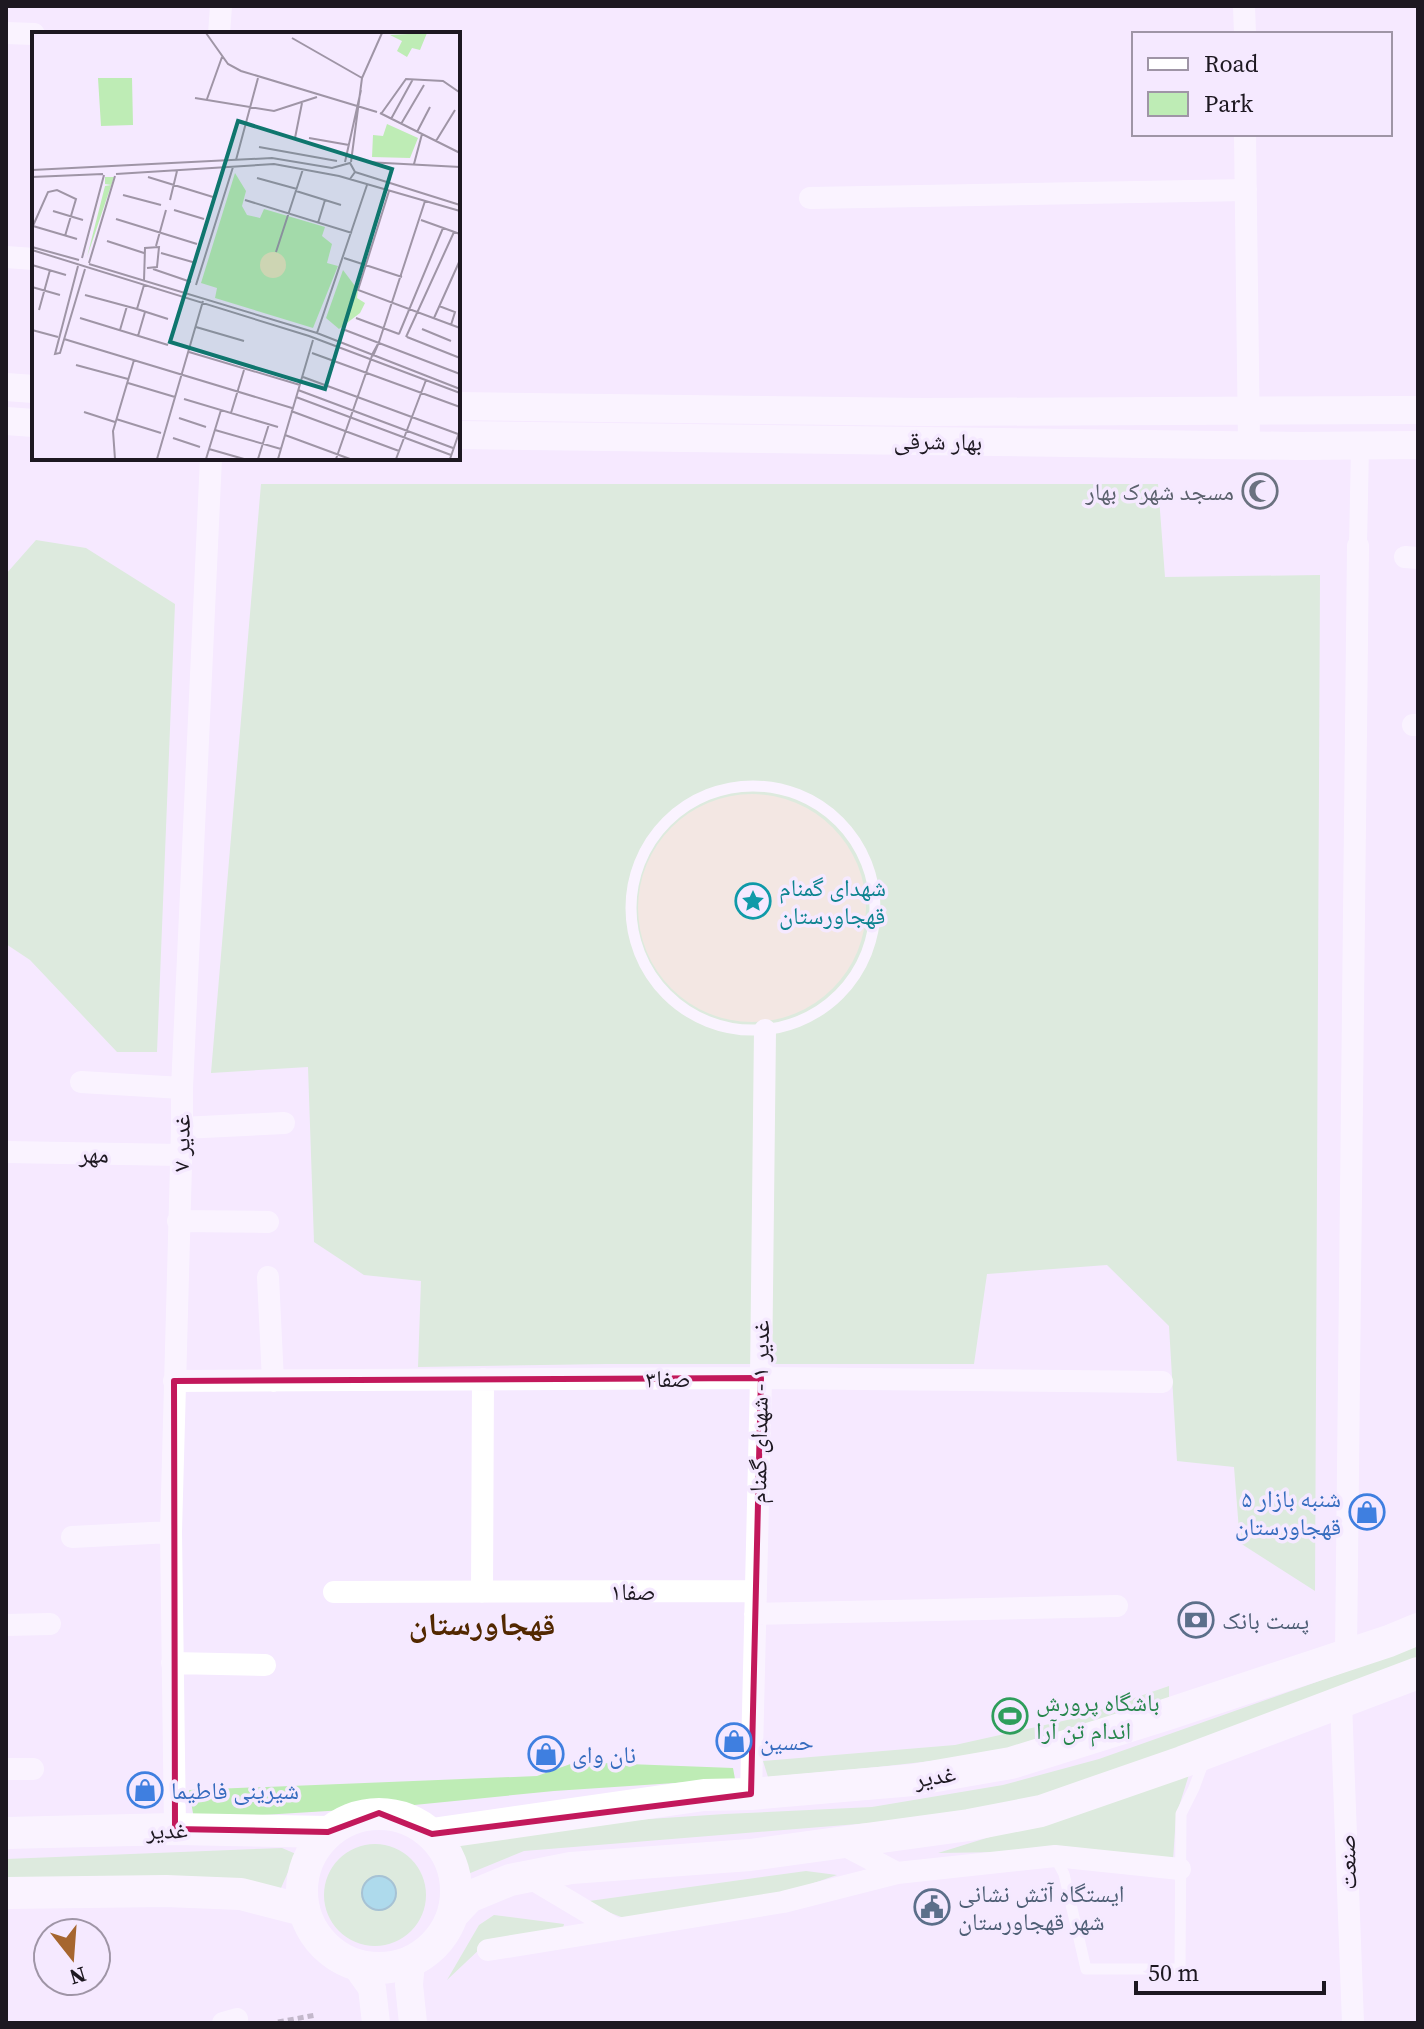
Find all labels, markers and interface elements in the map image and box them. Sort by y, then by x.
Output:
inset map [32,32,460,460]
legend [1132,32,1392,136]
text: Road [1204,47,1259,80]
text: Park [1204,87,1254,120]
street label: بهار شرقی [893,424,983,458]
mosque icon: مسجد شهرک بهار [1241,472,1279,510]
place label: مسجد شهرک بهار [1085,475,1234,508]
place label: شهدای گمنام قهجاورستان [779,871,886,932]
place icon: شهدای گمنام قهجاورستان [734,882,772,920]
street label: غدیر ۷ [164,1114,198,1172]
street label: مهر [78,1137,109,1171]
street label: غدیر ۱ - شهدای گمنام [741,1320,777,1504]
street label: صفا۳ [645,1362,691,1395]
place label: ۵ شنبه بازار قهجاورستان [1235,1482,1341,1543]
shop icon: ۵ شنبه بازار قهجاورستان [1348,1493,1386,1531]
street label: صفا۱ [610,1575,656,1608]
bank icon: پست بانک [1177,1601,1215,1639]
district label: قهجاورستان [408,1602,556,1646]
place label: پست بانک [1222,1604,1309,1637]
place label: باشگاه پرورش اندام تن آرا [1036,1686,1160,1747]
sports icon: باشگاه پرورش اندام تن آرا [991,1697,1029,1735]
shop icon: حسین [715,1722,753,1760]
place label: حسین [760,1725,814,1758]
shop icon: نان وای [527,1735,565,1773]
place label: نان وای [572,1738,636,1771]
street label: غدیر [911,1756,958,1796]
shop icon: شیرینی فاطیما [126,1771,164,1809]
place label: شیرینی فاطیما [171,1774,299,1807]
street label: غدیر [145,1813,188,1847]
street label: صنعت [1330,1834,1364,1890]
place label: ایستگاه آتش نشانی شهر قهجاورستان [958,1877,1125,1938]
public building icon: ایستگاه آتش نشانی شهر قهجاورستان [913,1888,951,1926]
north arrow [32,1917,112,1997]
scale bar [1136,1945,1324,1995]
text: 50 m [1148,1956,1199,1989]
text: N [66,1959,90,1993]

